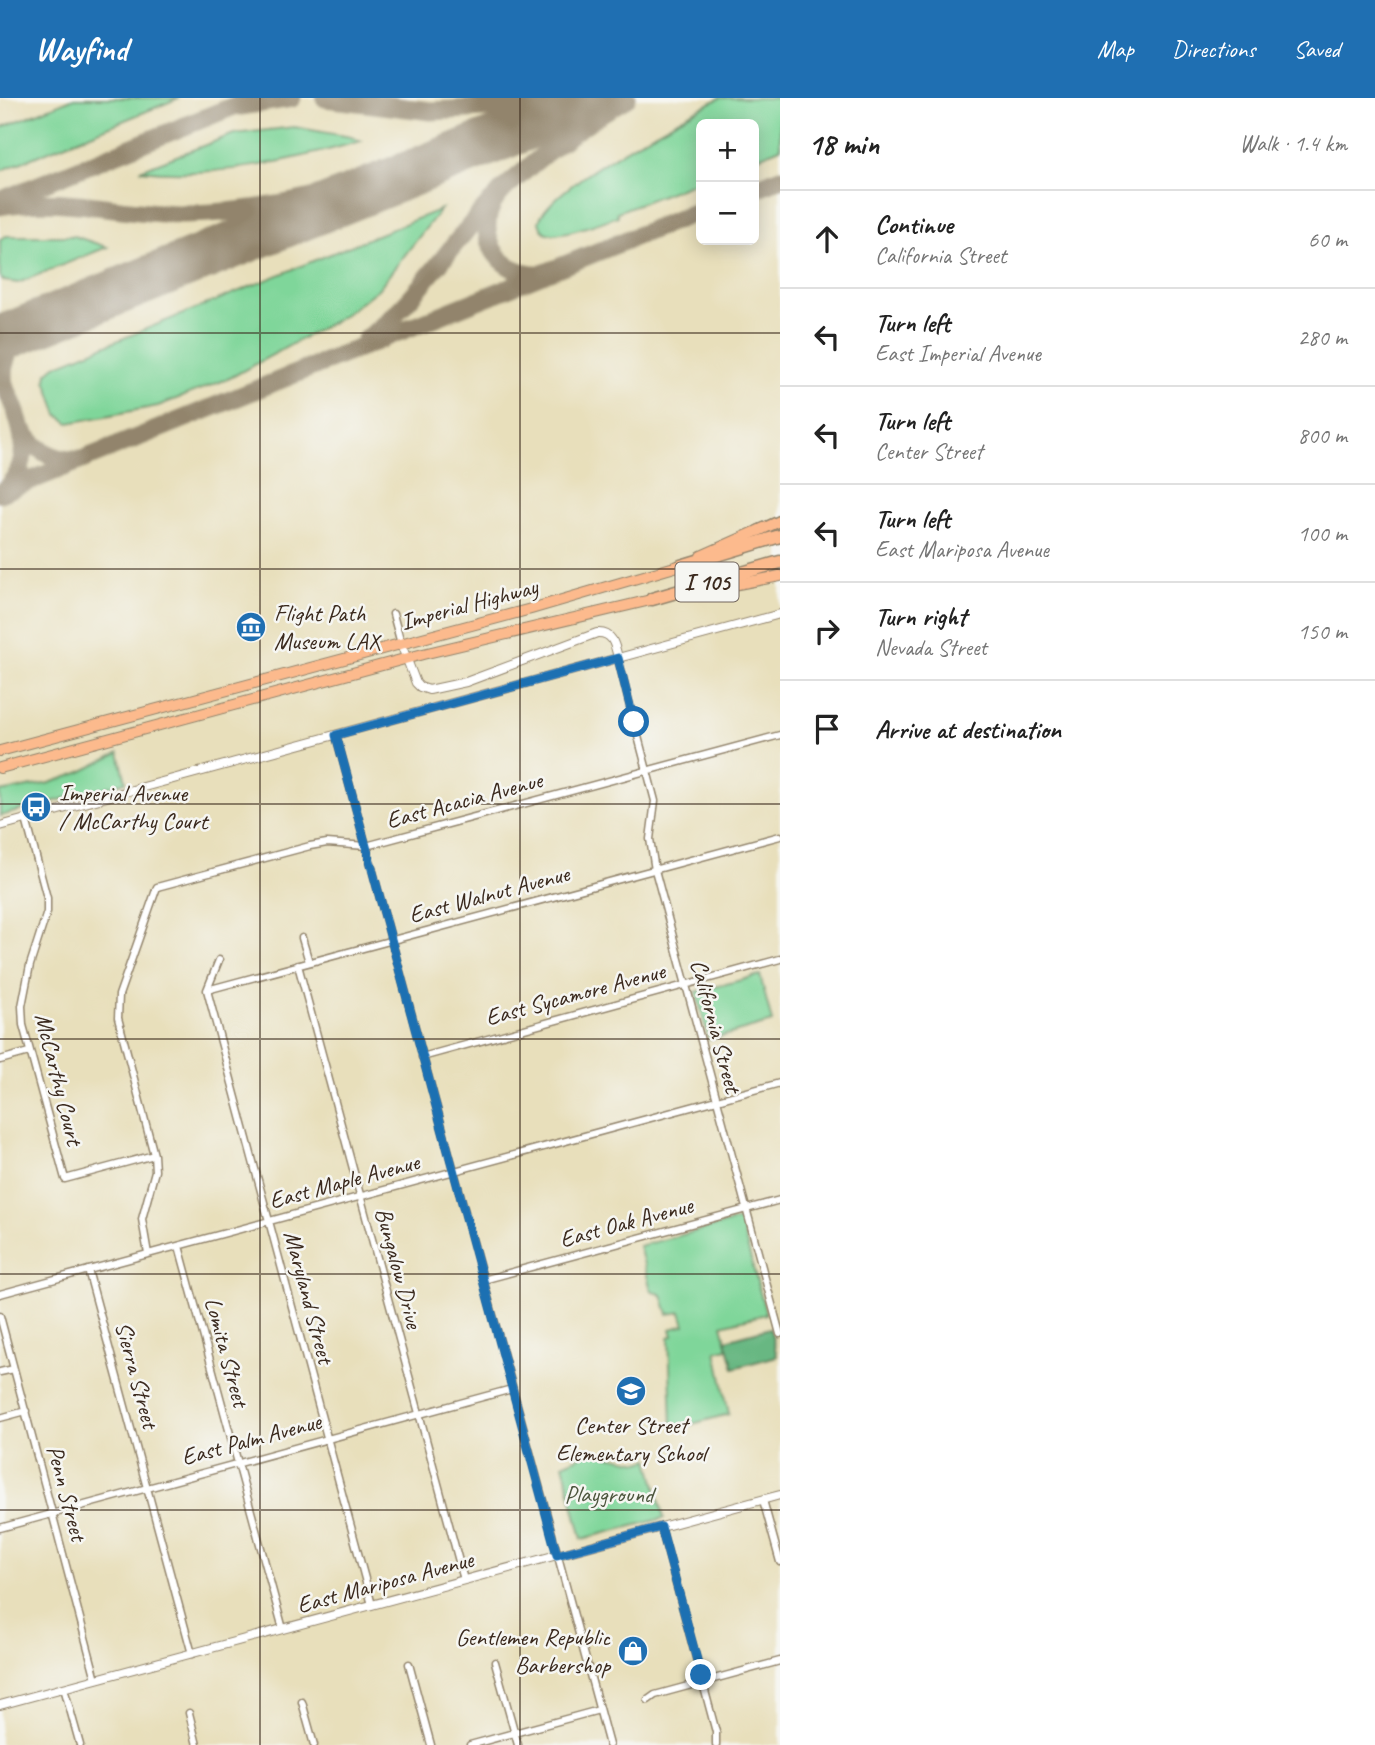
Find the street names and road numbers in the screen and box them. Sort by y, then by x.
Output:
road number: I 105 [676,562,738,602]
street label: Imperial Highway [397,571,543,637]
street label: East Acacia Avenue [383,764,547,835]
street label: East Walnut Avenue [406,858,575,930]
street label: East Sycamore Avenue [482,955,670,1032]
street label: California Street [684,956,749,1098]
street label: McCarthy Court [28,1010,90,1150]
street label: East Maple Avenue [266,1146,424,1215]
street label: East Oak Avenue [556,1189,698,1254]
street label: Bungalow Drive [368,1204,430,1334]
street label: Maryland Street [277,1227,342,1369]
street label: Lomita Street [198,1294,257,1412]
street label: Sierra Street [108,1318,166,1434]
street label: East Palm Avenue [178,1405,326,1472]
street label: Penn Street [40,1442,95,1546]
street label: East Mariposa Avenue [294,1543,479,1620]

